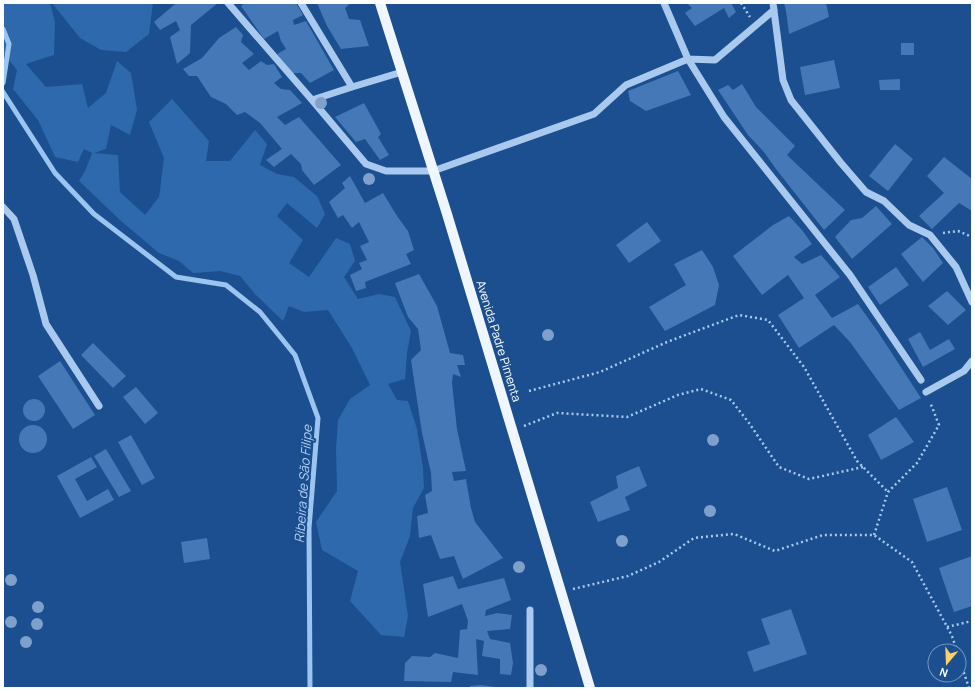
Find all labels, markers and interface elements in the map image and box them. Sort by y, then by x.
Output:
street label: Avenida Padre Pimenta [472,278,526,404]
water label: Ribeira de São Filipe [290,423,316,544]
north arrow [927,643,967,683]
text: N [937,665,950,681]

